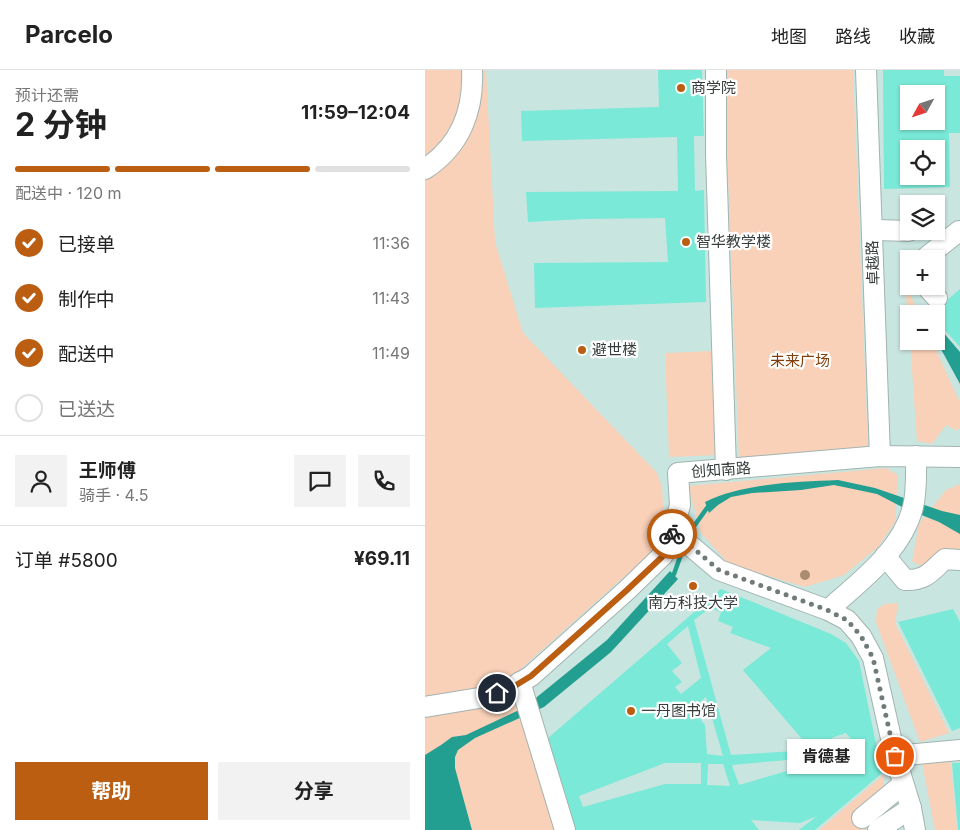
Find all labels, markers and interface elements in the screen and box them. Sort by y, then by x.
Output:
text: Parcelo [25,20,113,49]
text: 地图 [771,26,807,47]
text: 路线 [835,26,871,47]
text: 收藏 [899,26,935,47]
place label: 商学院 [691,78,736,97]
marker: 商学院 [675,82,687,94]
text: 预计还需 [15,85,79,105]
north arrow [900,85,945,130]
map controls [900,85,945,350]
text: 11:59–12:04 [301,101,410,124]
text: 2 分钟 [15,105,107,144]
button: locate [900,140,945,185]
text: 配送中 · 120 m [15,183,122,203]
button: layers [900,195,945,240]
icon: check [15,229,43,257]
place label: 智华教学楼 [696,232,771,251]
text: 已接单 [58,233,115,256]
text: 11:36 [373,233,410,253]
marker: 智华教学楼 [680,236,692,248]
street label: 卓越路 [862,240,883,286]
button: + [900,250,945,295]
icon: check [15,284,43,312]
text: 制作中 [58,288,115,311]
text: 11:43 [372,288,410,308]
button: − [900,305,945,350]
icon: check [15,339,43,367]
place label: 避世楼 [592,340,637,359]
text: 配送中 [58,343,115,366]
text: 11:49 [372,343,410,363]
marker: 避世楼 [576,344,588,356]
park label: 未来广场 [770,351,830,370]
text: 已送达 [58,398,115,421]
button: person [15,455,67,507]
button: chat [294,455,346,507]
button: phone [358,455,410,507]
street label: 创知南路 [690,458,752,481]
text: 王师傅 [79,459,136,482]
text: 骑手 · 4.5 [79,485,149,505]
courier [647,509,697,559]
icon: bike [658,520,686,548]
text: ¥69.11 [354,547,410,570]
text: 订单 #5800 [15,549,118,572]
marker: 南方科技大学 [687,580,699,592]
place label: 南方科技大学 [648,593,738,612]
pin [476,672,518,714]
icon: home [483,679,511,707]
place label: 一丹图书馆 [641,701,716,720]
marker: 一丹图书馆 [625,705,637,717]
pin [874,735,916,777]
callout: 肯德基 [787,738,865,774]
icon: bag [881,742,909,770]
text: 肯德基 [802,746,850,766]
button: 帮助 [15,762,208,820]
button: 分享 [218,762,410,820]

